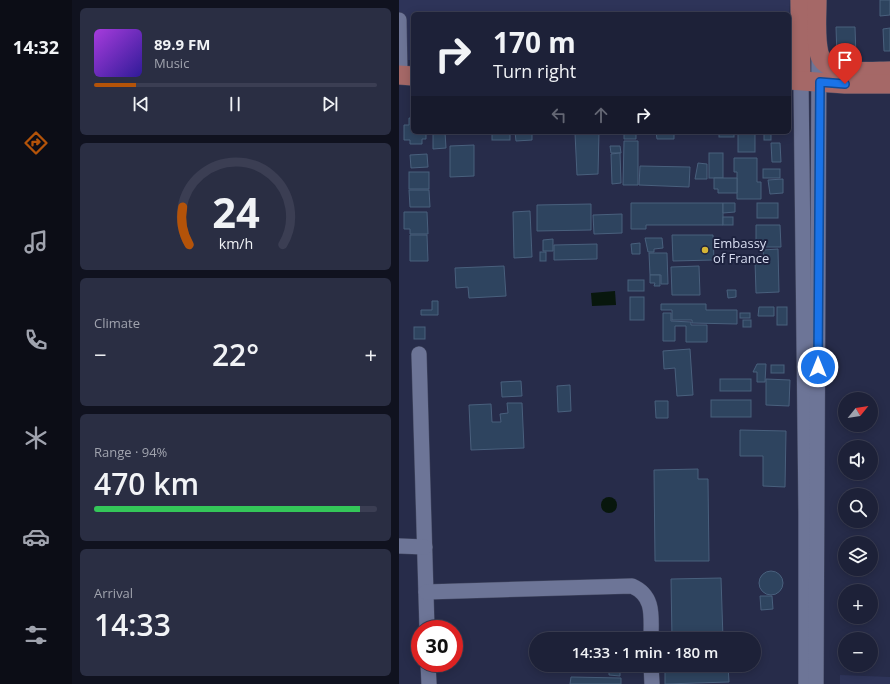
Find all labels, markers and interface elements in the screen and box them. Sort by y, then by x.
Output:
text: 170 m [493,23,576,61]
icon: right [427,28,479,80]
text: 89.9 FM [154,34,210,54]
text: 14:32 [13,35,59,59]
pin [828,43,862,84]
icon: arrive [834,49,856,71]
text: Music [154,54,189,72]
text: Turn right [493,59,576,83]
icon: previous [130,93,152,115]
icon: pause [224,93,246,115]
icon: next [319,93,341,115]
icon: left [548,104,570,126]
icon: ahead [590,104,612,126]
icon: right [632,104,654,126]
icon: directions [22,129,50,157]
text: 24 [212,184,259,240]
icon: music [22,228,50,256]
text: km/h [218,233,253,252]
place label: Embassy of France [713,234,769,267]
marker: Embassy of France [700,245,710,255]
text: Climate [94,314,140,332]
icon: phone [22,326,50,354]
text: 22° [212,334,259,375]
text: − [94,339,107,369]
text: + [364,339,377,369]
position arrow [797,346,839,388]
north arrow [838,392,878,432]
map controls [838,392,878,672]
icon: climate [22,424,50,452]
button: sound [838,440,878,480]
text: Range · 94% [94,443,167,461]
text: 470 km [94,463,199,504]
button: search [838,488,878,528]
icon: car [22,523,50,551]
button: layers [838,536,878,576]
text: Arrival [94,584,133,602]
button: + [838,584,878,624]
text: 14:33 [94,604,171,645]
speed limit sign: 30 [411,620,463,672]
icon: filters [22,621,50,649]
button: − [838,632,878,672]
text: 14:33 · 1 min · 180 m [572,642,718,662]

